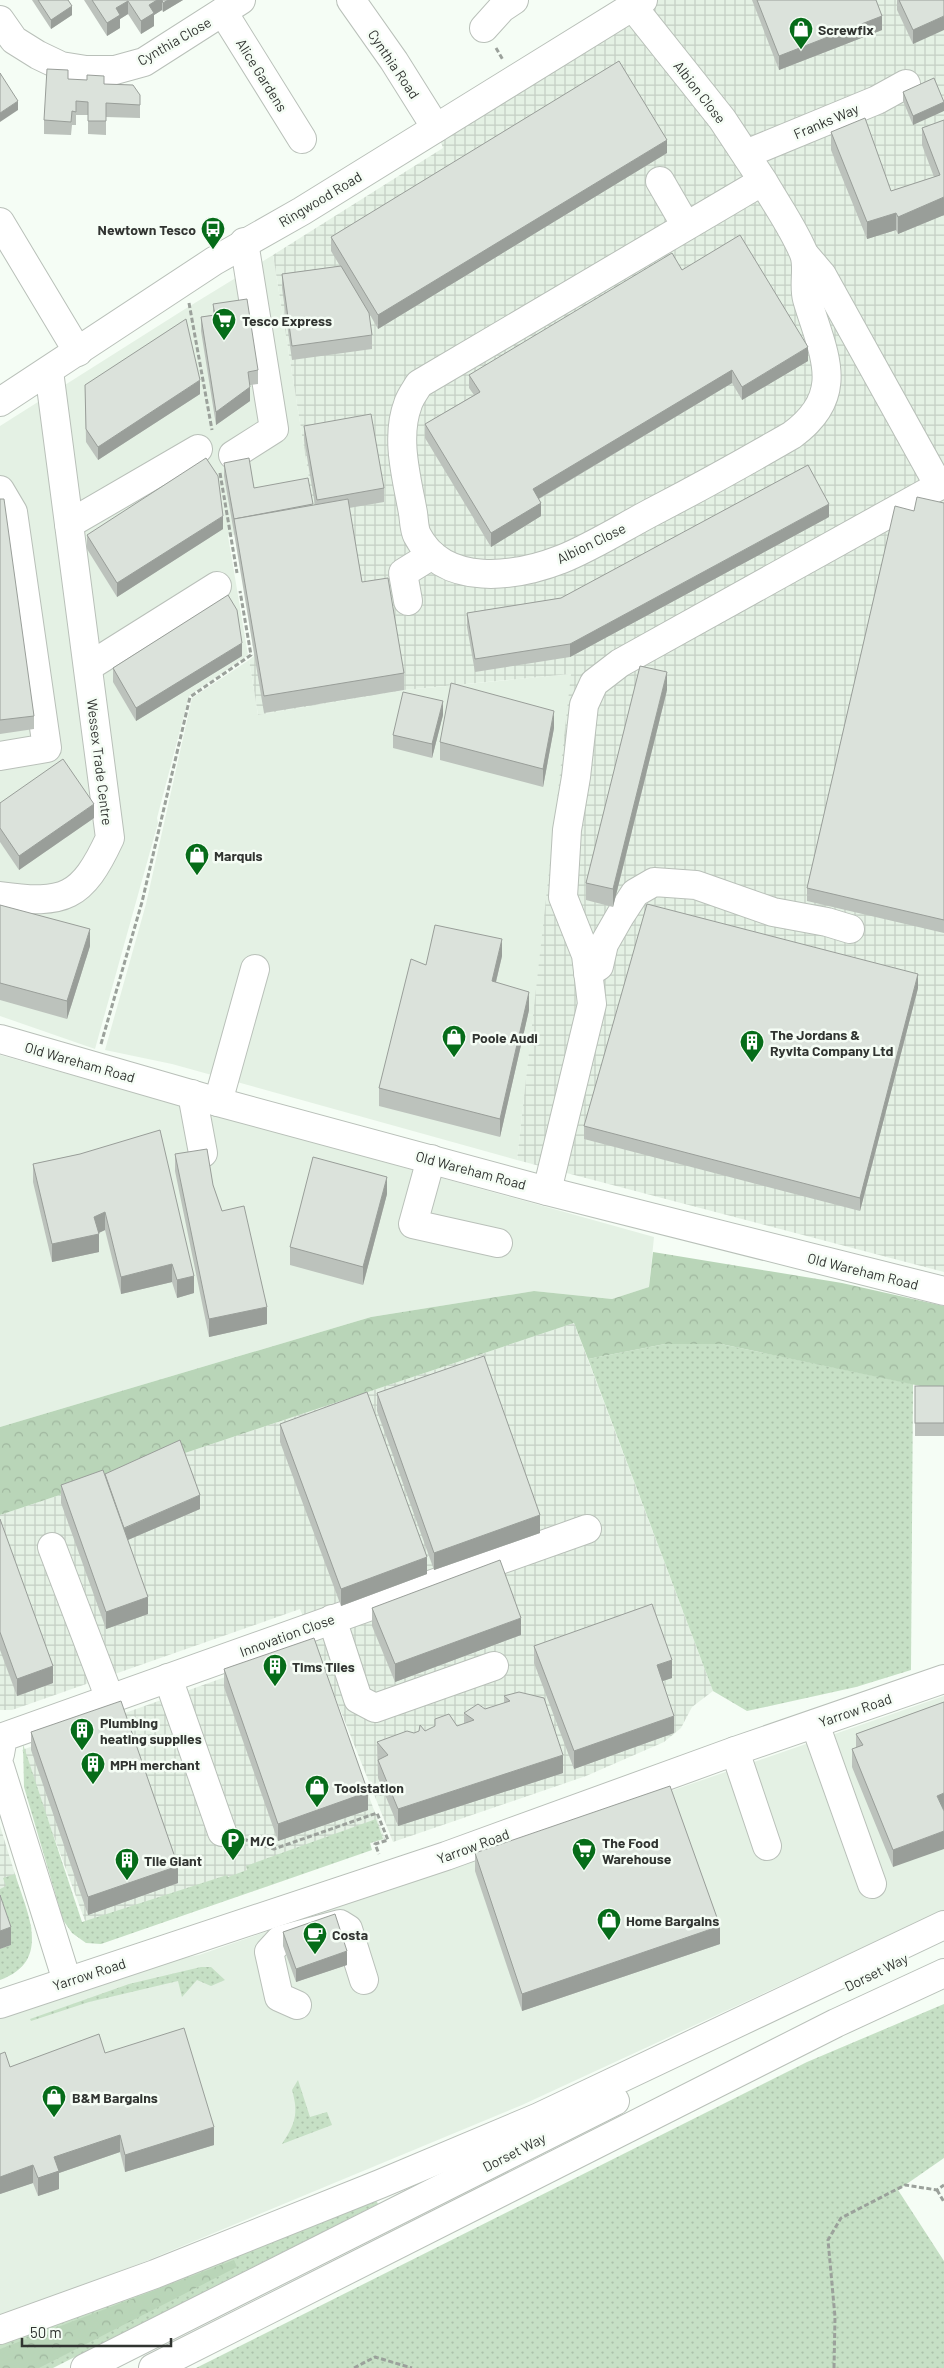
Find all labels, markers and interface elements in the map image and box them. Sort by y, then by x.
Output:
street label: Cynthia Close [134,13,214,69]
shop icon: Screwfix [788,16,814,50]
place label: Screwfix [818,21,874,38]
street label: Cynthia Road [365,26,423,102]
street label: Alice Gardens [233,35,291,115]
street label: Albion Close [670,57,730,127]
street label: Franks Way [791,99,862,142]
street label: Ringwood Road [275,168,365,230]
bus stop icon: Newtown Tesco [200,216,226,250]
place label: Newtown Tesco [98,221,196,238]
supermarket icon: Tesco Express [211,307,237,341]
place label: Tesco Express [242,312,332,329]
street label: Albion Close [554,519,628,567]
street label: Wessex Trade Centre [84,698,116,826]
shop icon: Marquis [184,842,210,876]
place label: Marquis [214,847,263,864]
shop icon: Poole Audi [441,1024,467,1058]
place label: The Jordans & Ryvita Company Ltd [770,1026,894,1059]
place label: Poole Audi [472,1029,538,1046]
building icon: The Jordans & Ryvita Company Ltd [739,1029,765,1063]
street label: Old Wareham Road [23,1038,137,1086]
street label: Old Wareham Road [414,1147,528,1193]
street label: Old Wareham Road [806,1249,920,1293]
street label: Innovation Close [237,1610,337,1660]
building icon: Tims Tiles [262,1653,288,1687]
place label: Tims Tiles [292,1658,355,1675]
street label: Yarrow Road [816,1690,894,1730]
place label: Plumbing heating supplies [100,1714,202,1747]
building icon: Plumbing heating supplies [69,1717,95,1751]
building icon: MPH merchant [80,1751,106,1785]
place label: MPH merchant [110,1756,200,1773]
shop icon: Toolstation [304,1774,330,1808]
place label: Toolstation [334,1779,404,1796]
street label: Yarrow Road [434,1825,512,1867]
parking icon: M/C [220,1827,246,1861]
place label: M/C [250,1832,275,1849]
place label: The Food Warehouse [602,1834,672,1867]
supermarket icon: The Food Warehouse [571,1837,597,1871]
building icon: Tile Giant [114,1847,140,1881]
place label: Tile Giant [144,1852,202,1869]
shop icon: Home Bargains [596,1907,622,1941]
place label: Home Bargains [626,1912,719,1929]
cafe icon: Costa [302,1921,328,1955]
place label: Costa [332,1926,368,1943]
street label: Dorset Way [841,1949,911,1995]
street label: Yarrow Road [50,1954,128,1994]
shop icon: B&M Bargains [41,2084,67,2118]
place label: B&M Bargains [72,2089,158,2106]
street label: Dorset Way [480,2129,549,2175]
scale bar [22,2316,171,2348]
text: 50 m [30,2323,62,2341]

